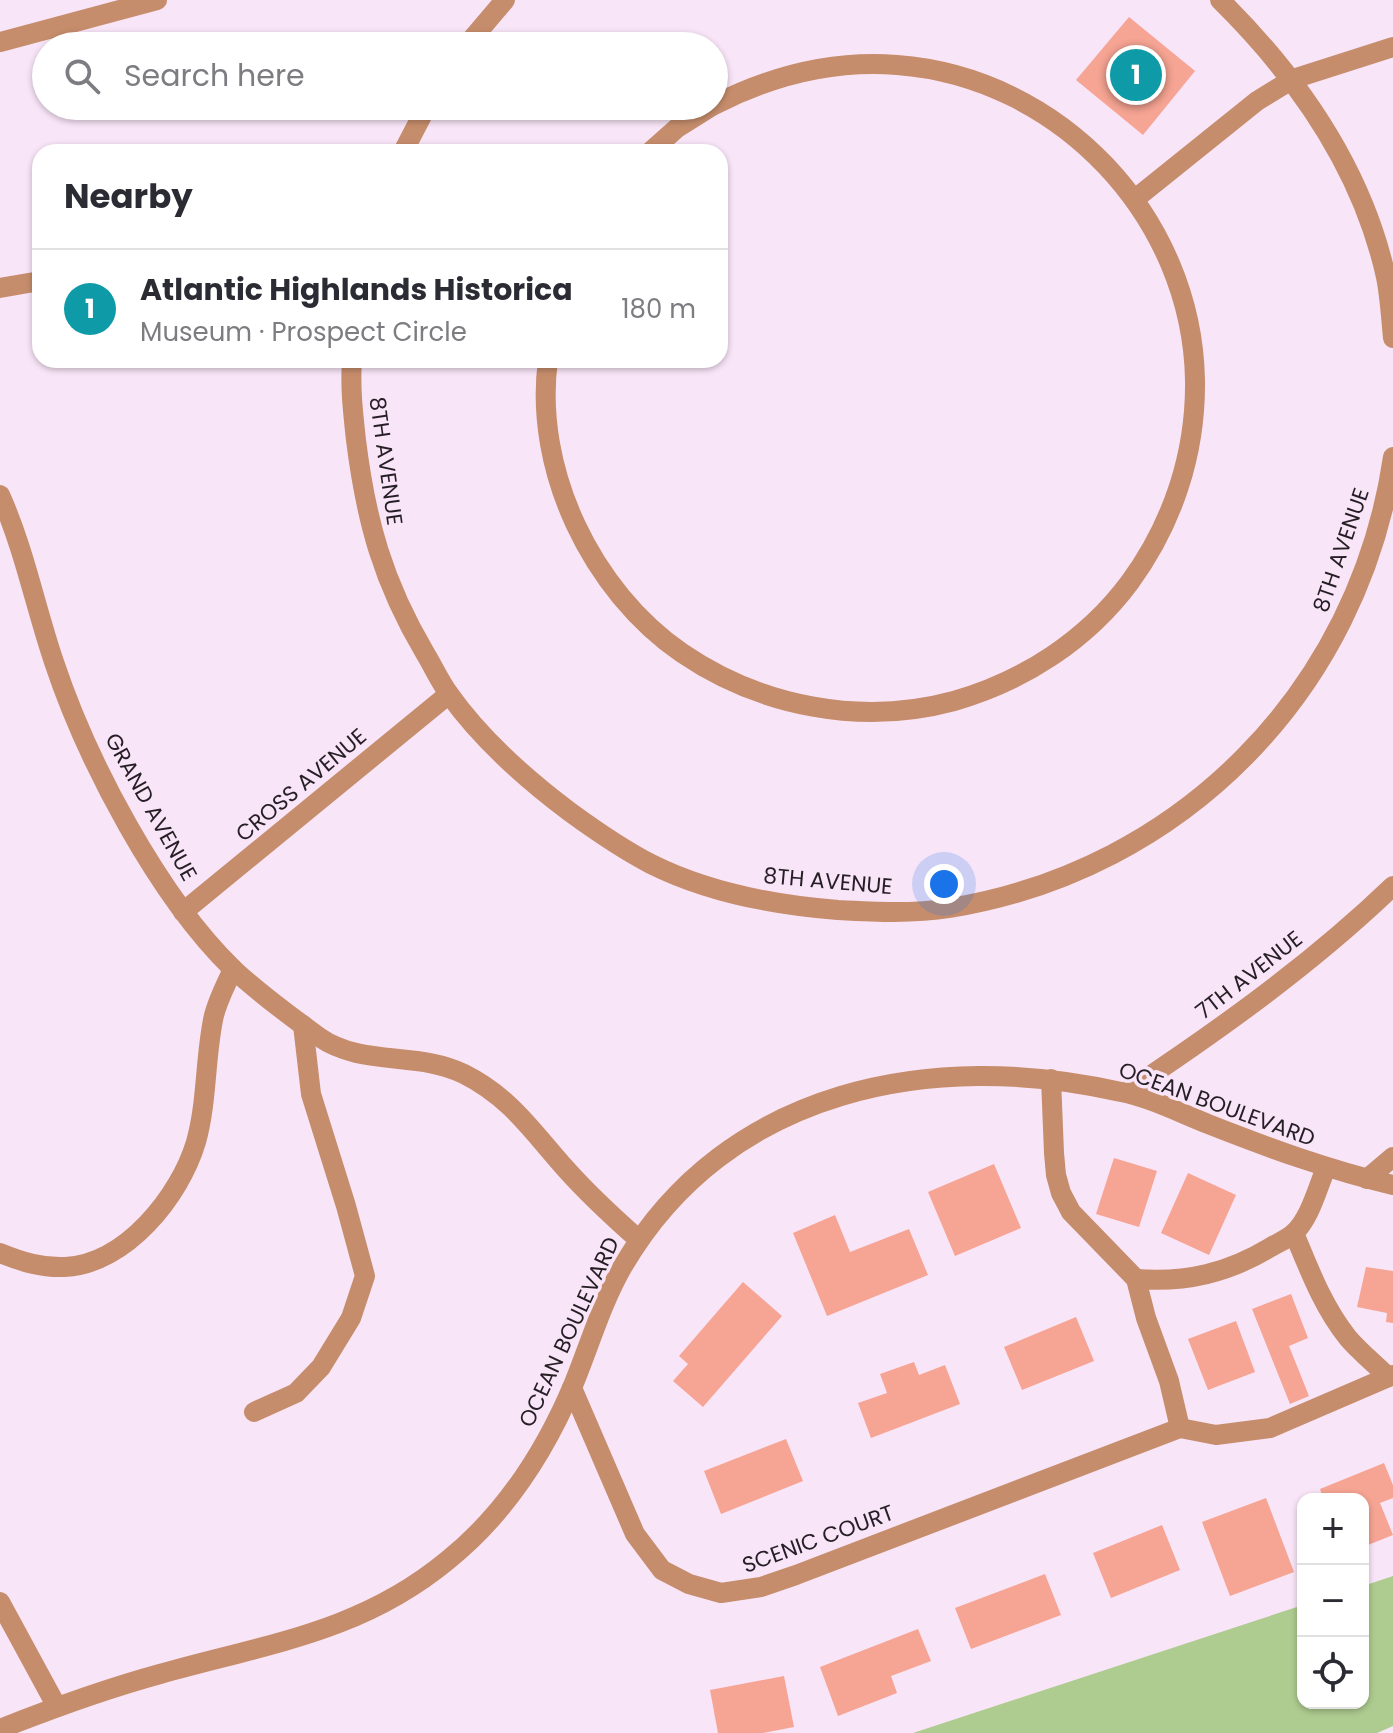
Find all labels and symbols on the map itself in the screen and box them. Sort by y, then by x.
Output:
pin: 1 [1110,45,1162,105]
street label: 8TH AVENUE [362,395,410,527]
street label: 8TH AVENUE [1305,484,1377,616]
street label: CROSS AVENUE [229,721,373,849]
street label: GRAND AVENUE [97,727,205,887]
street label: 8TH AVENUE [762,860,894,902]
your location [924,864,964,904]
street label: 7TH AVENUE [1189,924,1309,1026]
street label: OCEAN BOULEVARD [1115,1054,1319,1154]
street label: OCEAN BOULEVARD [511,1232,627,1432]
street label: SCENIC COURT [738,1497,898,1581]

